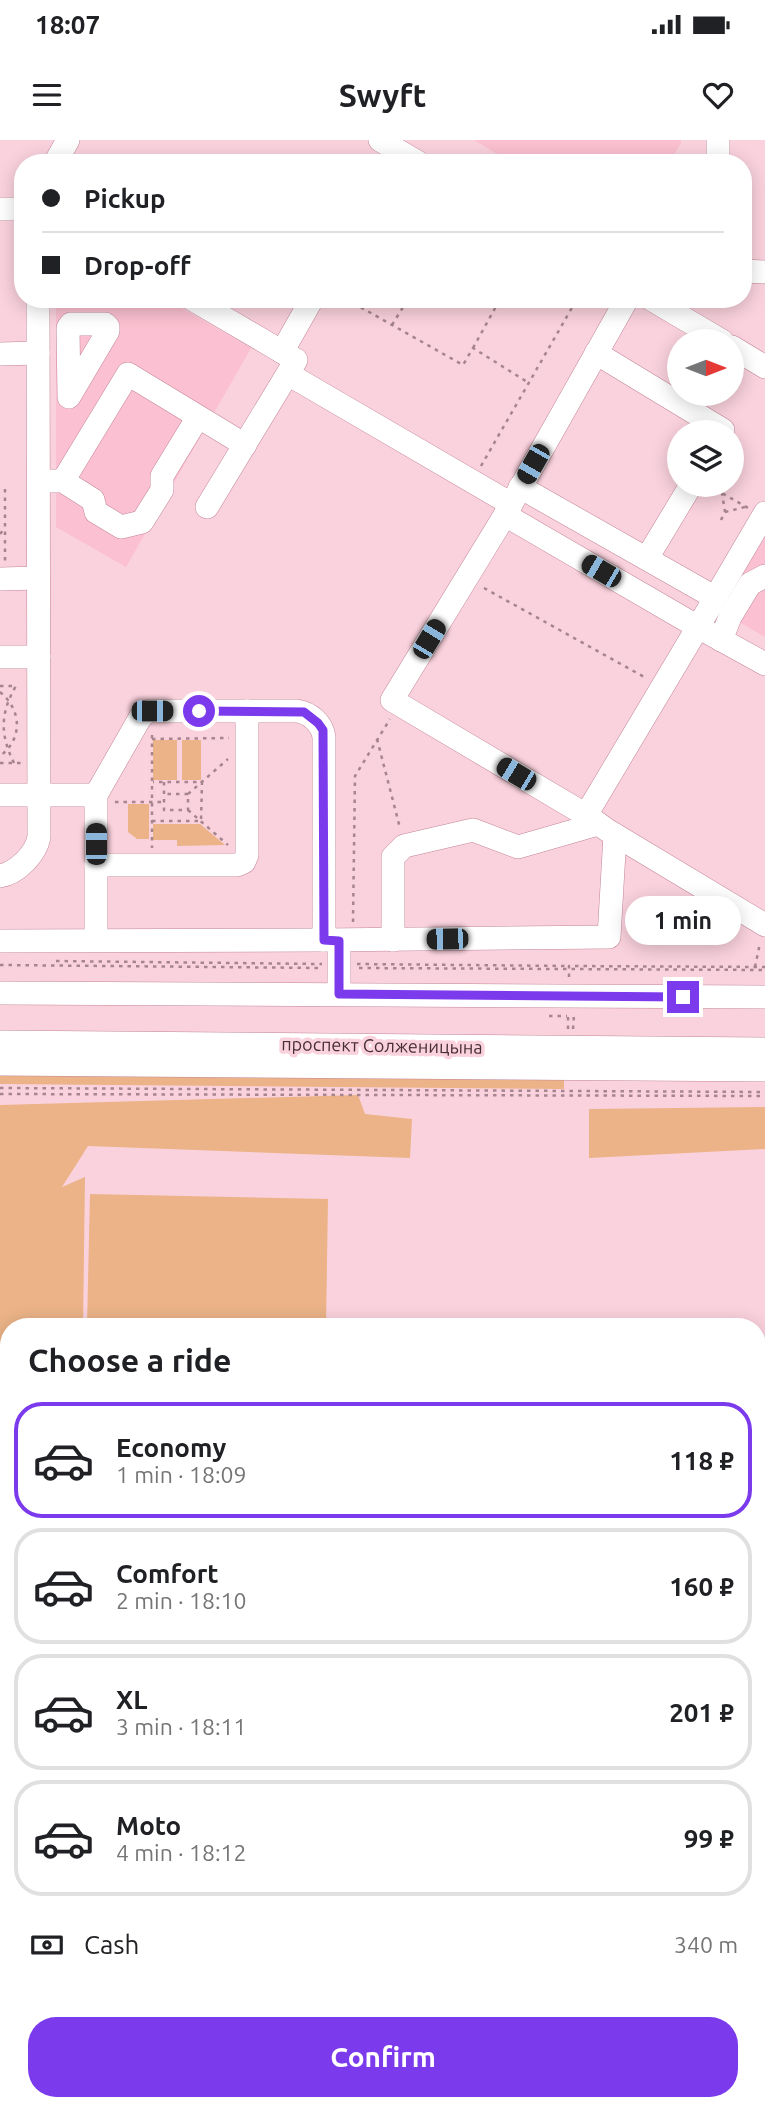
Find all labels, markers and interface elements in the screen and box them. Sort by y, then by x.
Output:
text: 18:07 [35,10,100,39]
icon: menu [28,76,66,114]
icon: heart [699,76,737,114]
text: Swyft [339,77,426,113]
text: Pickup [84,184,166,213]
text: Drop-off [84,251,191,280]
north arrow [667,329,744,406]
map controls [667,329,744,497]
button: layers [667,420,744,497]
car [514,441,553,487]
car [578,551,625,591]
car [410,616,449,662]
route start [183,695,215,727]
car [132,701,174,722]
car [493,754,540,794]
car [86,823,107,865]
callout: 1 min [625,896,741,944]
text: 1 min [654,908,712,933]
car [426,928,469,950]
route end [667,981,699,1013]
street label: проспект Солженицына [281,1033,483,1057]
text: Choose a ride [28,1342,231,1378]
icon: car [32,1429,95,1492]
text: Economy [116,1433,226,1462]
text: 118 ₽ [669,1446,734,1475]
text: 1 min · 18:09 [116,1462,247,1487]
icon: car [32,1555,95,1618]
text: Comfort [116,1559,219,1588]
text: 160 ₽ [669,1572,734,1601]
text: 2 min · 18:10 [116,1588,247,1613]
icon: car [32,1681,95,1744]
text: XL [116,1685,147,1714]
text: 201 ₽ [669,1698,734,1727]
text: 3 min · 18:11 [116,1714,247,1739]
icon: car [32,1807,95,1870]
text: Moto [116,1811,181,1840]
text: 99 ₽ [684,1824,734,1853]
text: 4 min · 18:12 [116,1840,247,1865]
icon: cash [28,1926,66,1964]
text: Cash [84,1930,139,1959]
text: 340 m [674,1932,738,1957]
button: Confirm [28,2017,738,2097]

